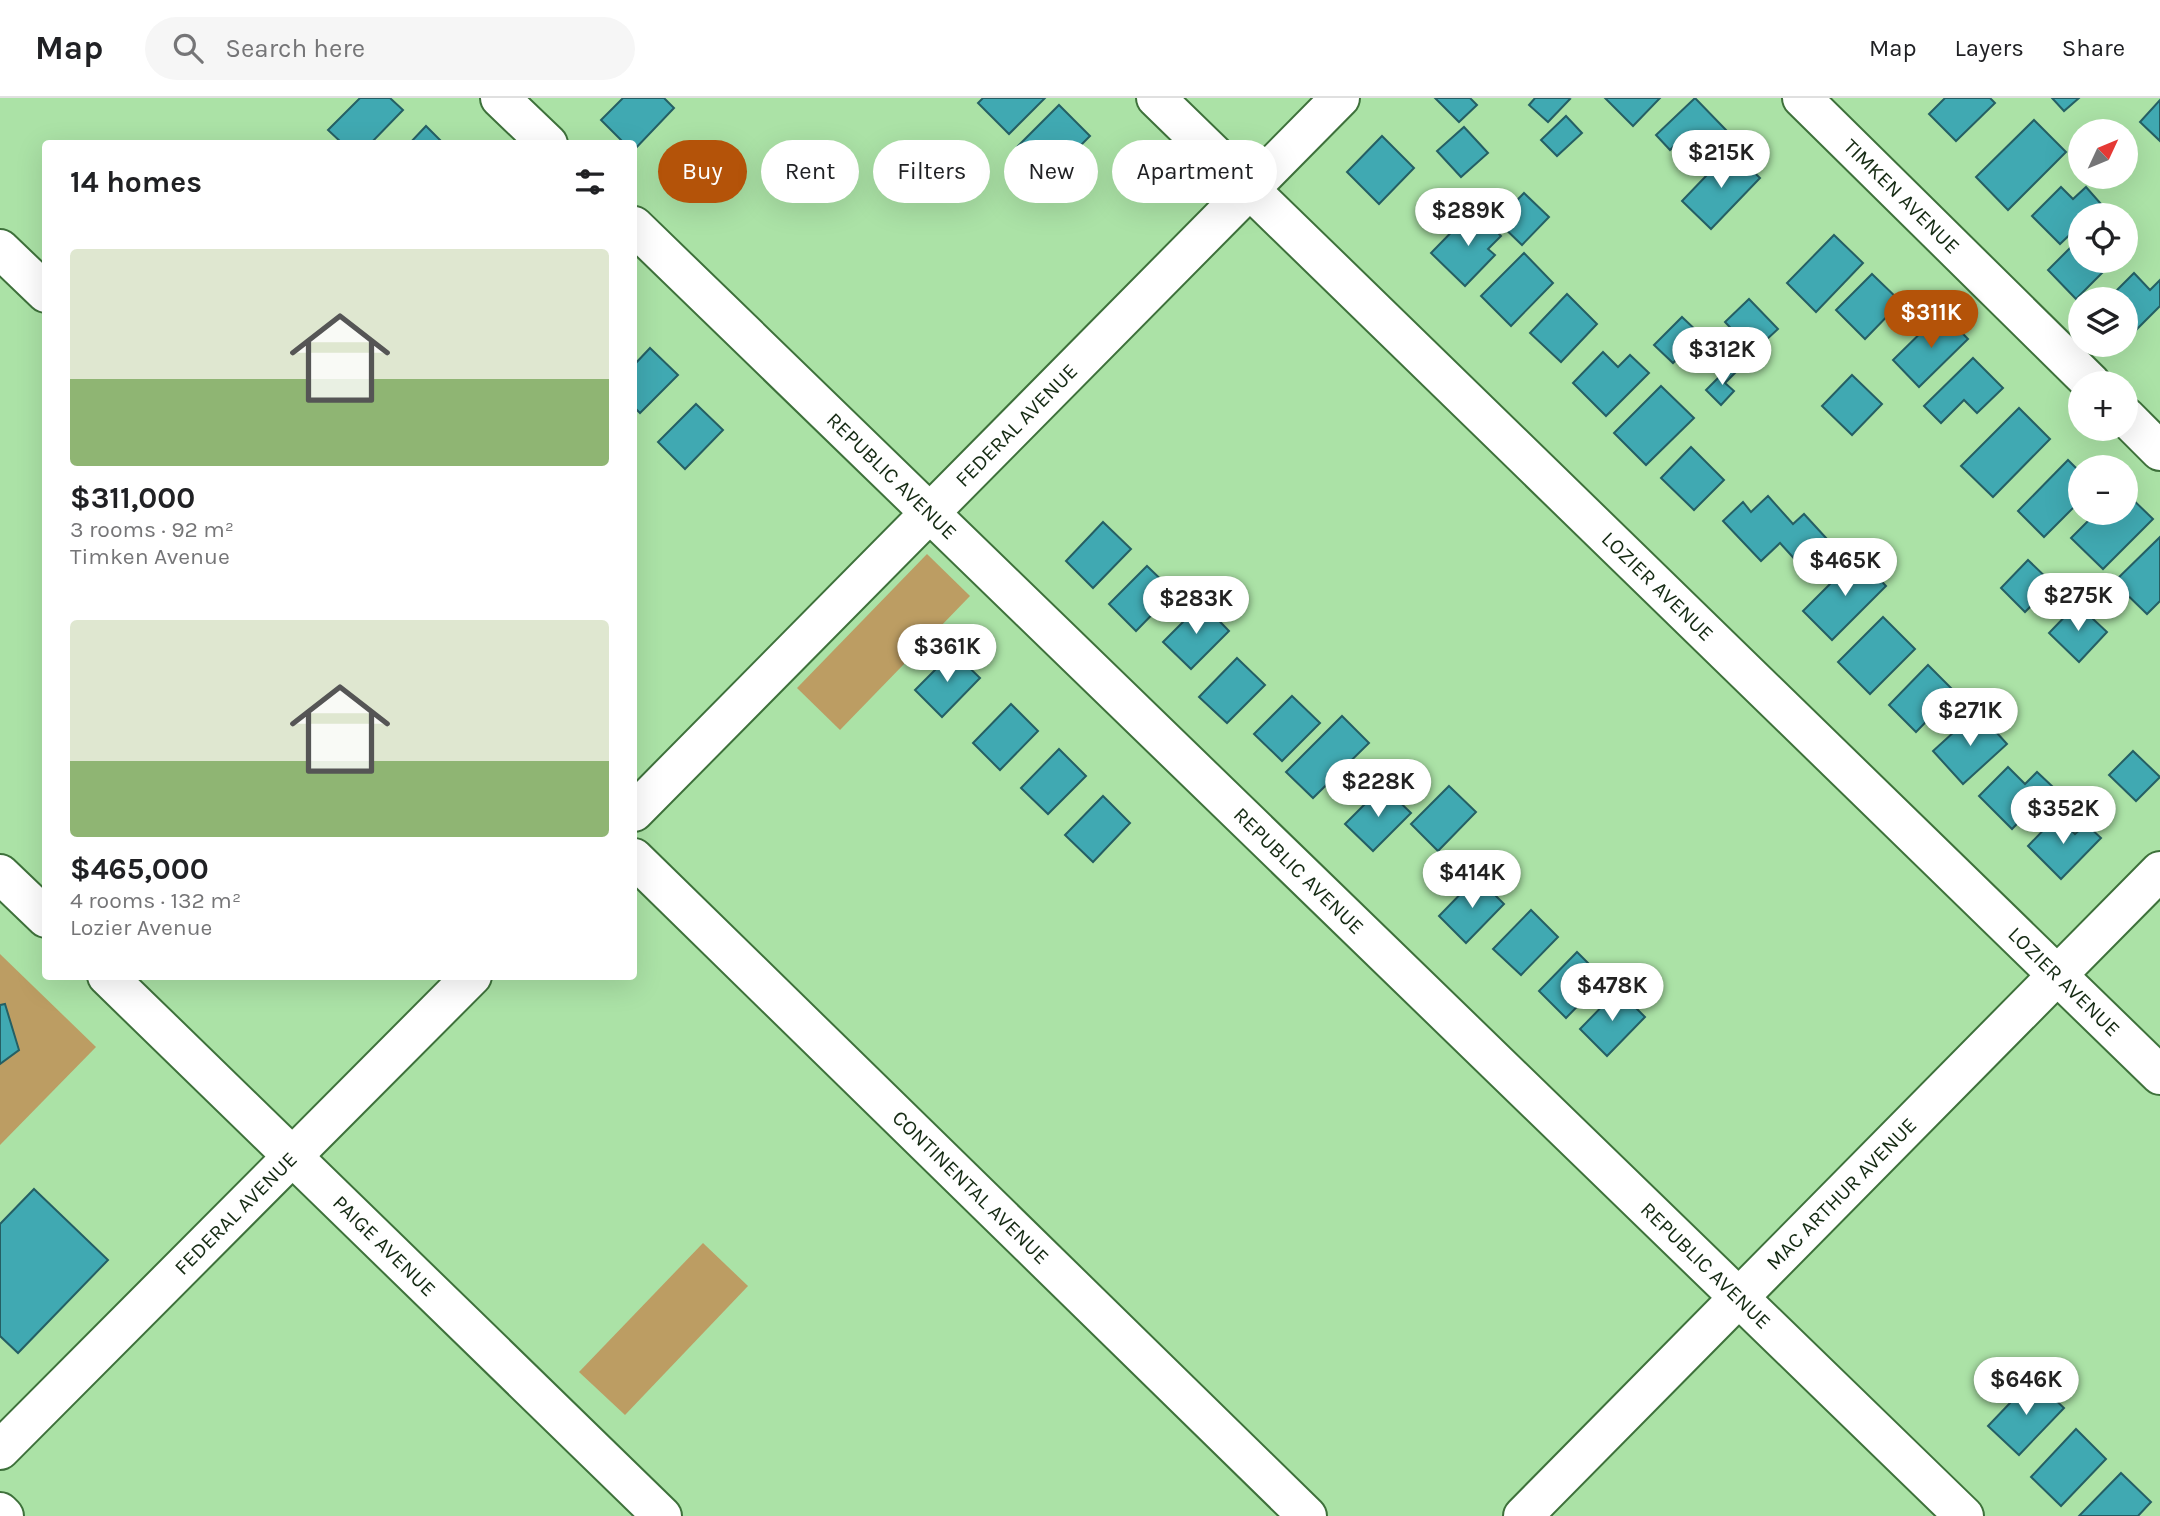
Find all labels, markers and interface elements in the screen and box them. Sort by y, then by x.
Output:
search box [145,17,635,80]
text: Map [35,29,103,67]
icon: search [169,29,207,67]
text: Search here [225,33,365,64]
text: Map [1869,34,1917,62]
text: Layers [1955,34,2024,62]
text: Share [2062,34,2125,62]
north arrow [2068,119,2138,189]
map controls [2068,119,2138,525]
pin: $215K [1672,130,1770,190]
street label: TIMKEN AVENUE [1839,134,1965,259]
text: $215K [1688,139,1754,166]
chip: Buy [658,140,747,203]
chip: Rent [761,140,859,203]
chip: Filters [873,140,990,203]
chip: New [1004,140,1098,203]
chip: Apartment [1112,140,1277,203]
icon: filters [571,163,609,201]
text: 14 homes [70,164,202,200]
pin: $289K [1419,188,1517,248]
text: $289K [1431,197,1505,224]
button: locate [2068,203,2138,273]
button: layers [2068,287,2138,357]
pin: $311K [1882,290,1980,350]
icon: home [277,295,403,421]
text: $311K [1900,299,1962,326]
pin: $312K [1673,328,1771,387]
text: $312K [1688,336,1756,363]
street label: FEDERAL AVENUE [951,359,1082,492]
button: + [2068,371,2138,441]
street label: REPUBLIC AVENUE [822,408,962,544]
button: − [2068,455,2138,525]
text: $311,000 [70,480,195,516]
text: 3 rooms · 92 m² [70,516,234,543]
street label: LOZIER AVENUE [1597,527,1719,646]
pin: $465K [1796,538,1894,598]
text: Timken Avenue [70,543,230,570]
text: $465K [1809,547,1881,574]
pin: $275K [2029,574,2127,633]
pin: $283K [1147,576,1245,636]
text: $275K [2043,582,2113,609]
text: $283K [1159,585,1233,612]
pin: $361K [898,624,996,684]
text: $361K [913,633,981,660]
icon: home [277,666,403,792]
pin: $271K [1921,688,2019,748]
text: $271K [1938,697,2002,724]
pin: $228K [1329,760,1427,819]
text: $228K [1341,768,1415,795]
pin: $352K [2014,786,2112,846]
text: $352K [2027,795,2099,822]
street label: REPUBLIC AVENUE [1229,802,1369,939]
pin: $414K [1423,850,1521,910]
text: $465,000 [70,851,209,887]
text: $414K [1439,859,1505,886]
text: 4 rooms · 132 m² [70,887,241,914]
text: Lozier Avenue [70,914,212,941]
street label: LOZIER AVENUE [2003,922,2125,1041]
pin: $478K [1563,964,1661,1023]
text: $478K [1577,972,1647,999]
street label: CONTINENTAL AVENUE [888,1106,1054,1269]
street label: MAC ARTHUR AVENUE [1761,1113,1921,1275]
street label: FEDERAL AVENUE [170,1147,302,1280]
street label: PAIGE AVENUE [328,1191,441,1301]
street label: REPUBLIC AVENUE [1636,1197,1776,1334]
pin: $646K [1977,1358,2075,1417]
text: $646K [1990,1366,2062,1393]

